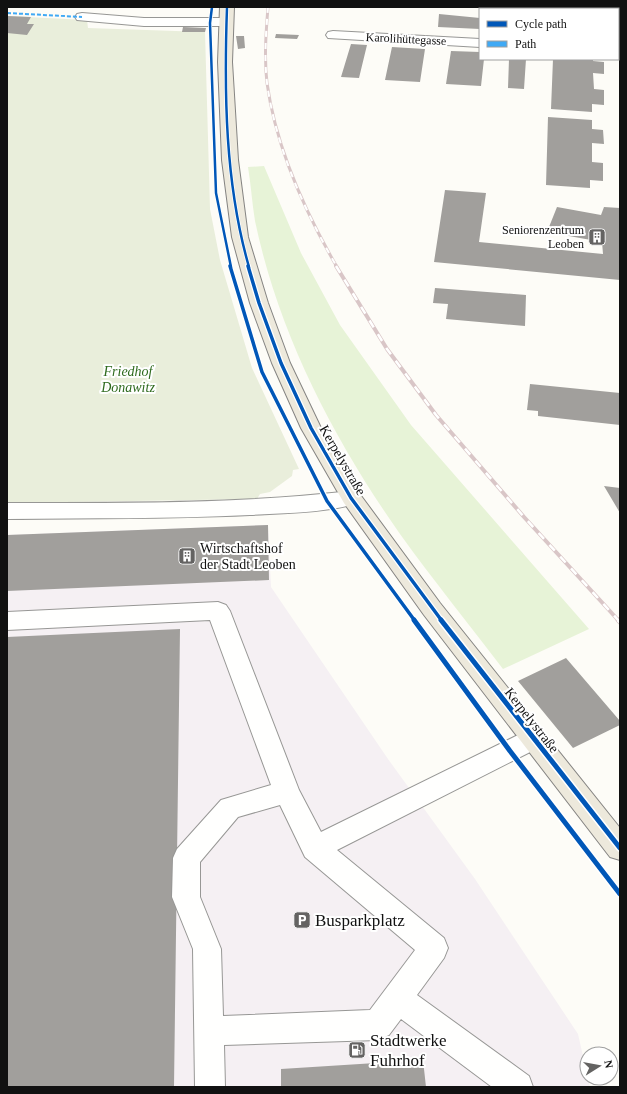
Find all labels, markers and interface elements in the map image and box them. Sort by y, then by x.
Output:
legend [479,8,619,60]
text: Cycle path [515,17,567,31]
street label: Karolihüttegasse [365,30,447,48]
text: Path [515,37,536,51]
place label: Seniorenzentrum Leoben [502,223,585,251]
building icon: Seniorenzentrum Leoben [587,227,607,247]
park label: Friedhof Donawitz [100,364,155,395]
street label: Kerpelystraße [316,422,369,498]
place label: Wirtschaftshof der Stadt Leoben [200,541,296,572]
building icon: Wirtschaftshof der Stadt Leoben [177,546,197,566]
street label: Kerpelystraße [502,685,562,756]
parking icon: Busparkplatz [292,910,312,930]
place label: Busparkplatz [315,911,405,930]
place label: Stadtwerke Fuhrhof [370,1031,446,1070]
fuel station icon: Stadtwerke Fuhrhof [347,1040,367,1060]
north arrow [579,1046,619,1086]
text: N [602,1059,615,1069]

